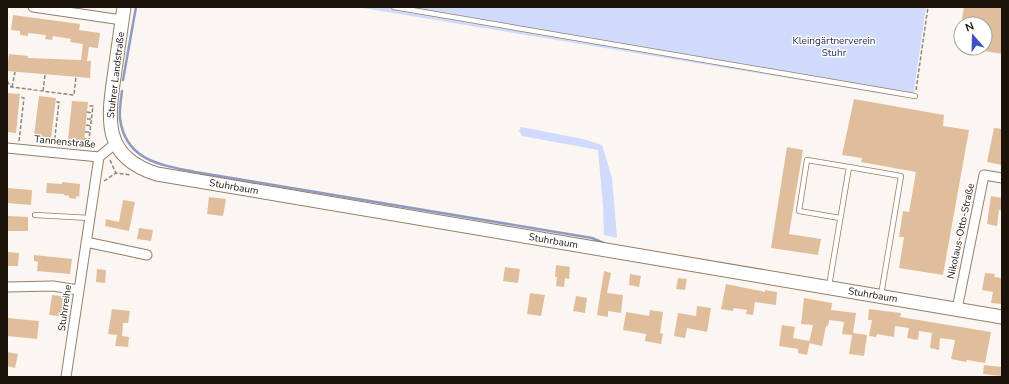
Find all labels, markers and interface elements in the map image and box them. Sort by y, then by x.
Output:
north arrow [953,16,993,56]
text: N [963,19,976,36]
street label: Stuhrer Landstraße [104,31,128,119]
park label: Kleingärtnerverein Stuhr [792,34,876,60]
street label: Tannenstraße [34,132,96,152]
street label: Stuhrbaum [208,176,260,198]
street label: Nikolaus-Otto-Straße [944,182,978,280]
street label: Stuhrbaum [528,230,579,252]
street label: Stuhrreihe [55,284,75,332]
street label: Stuhrbaum [847,284,899,306]

